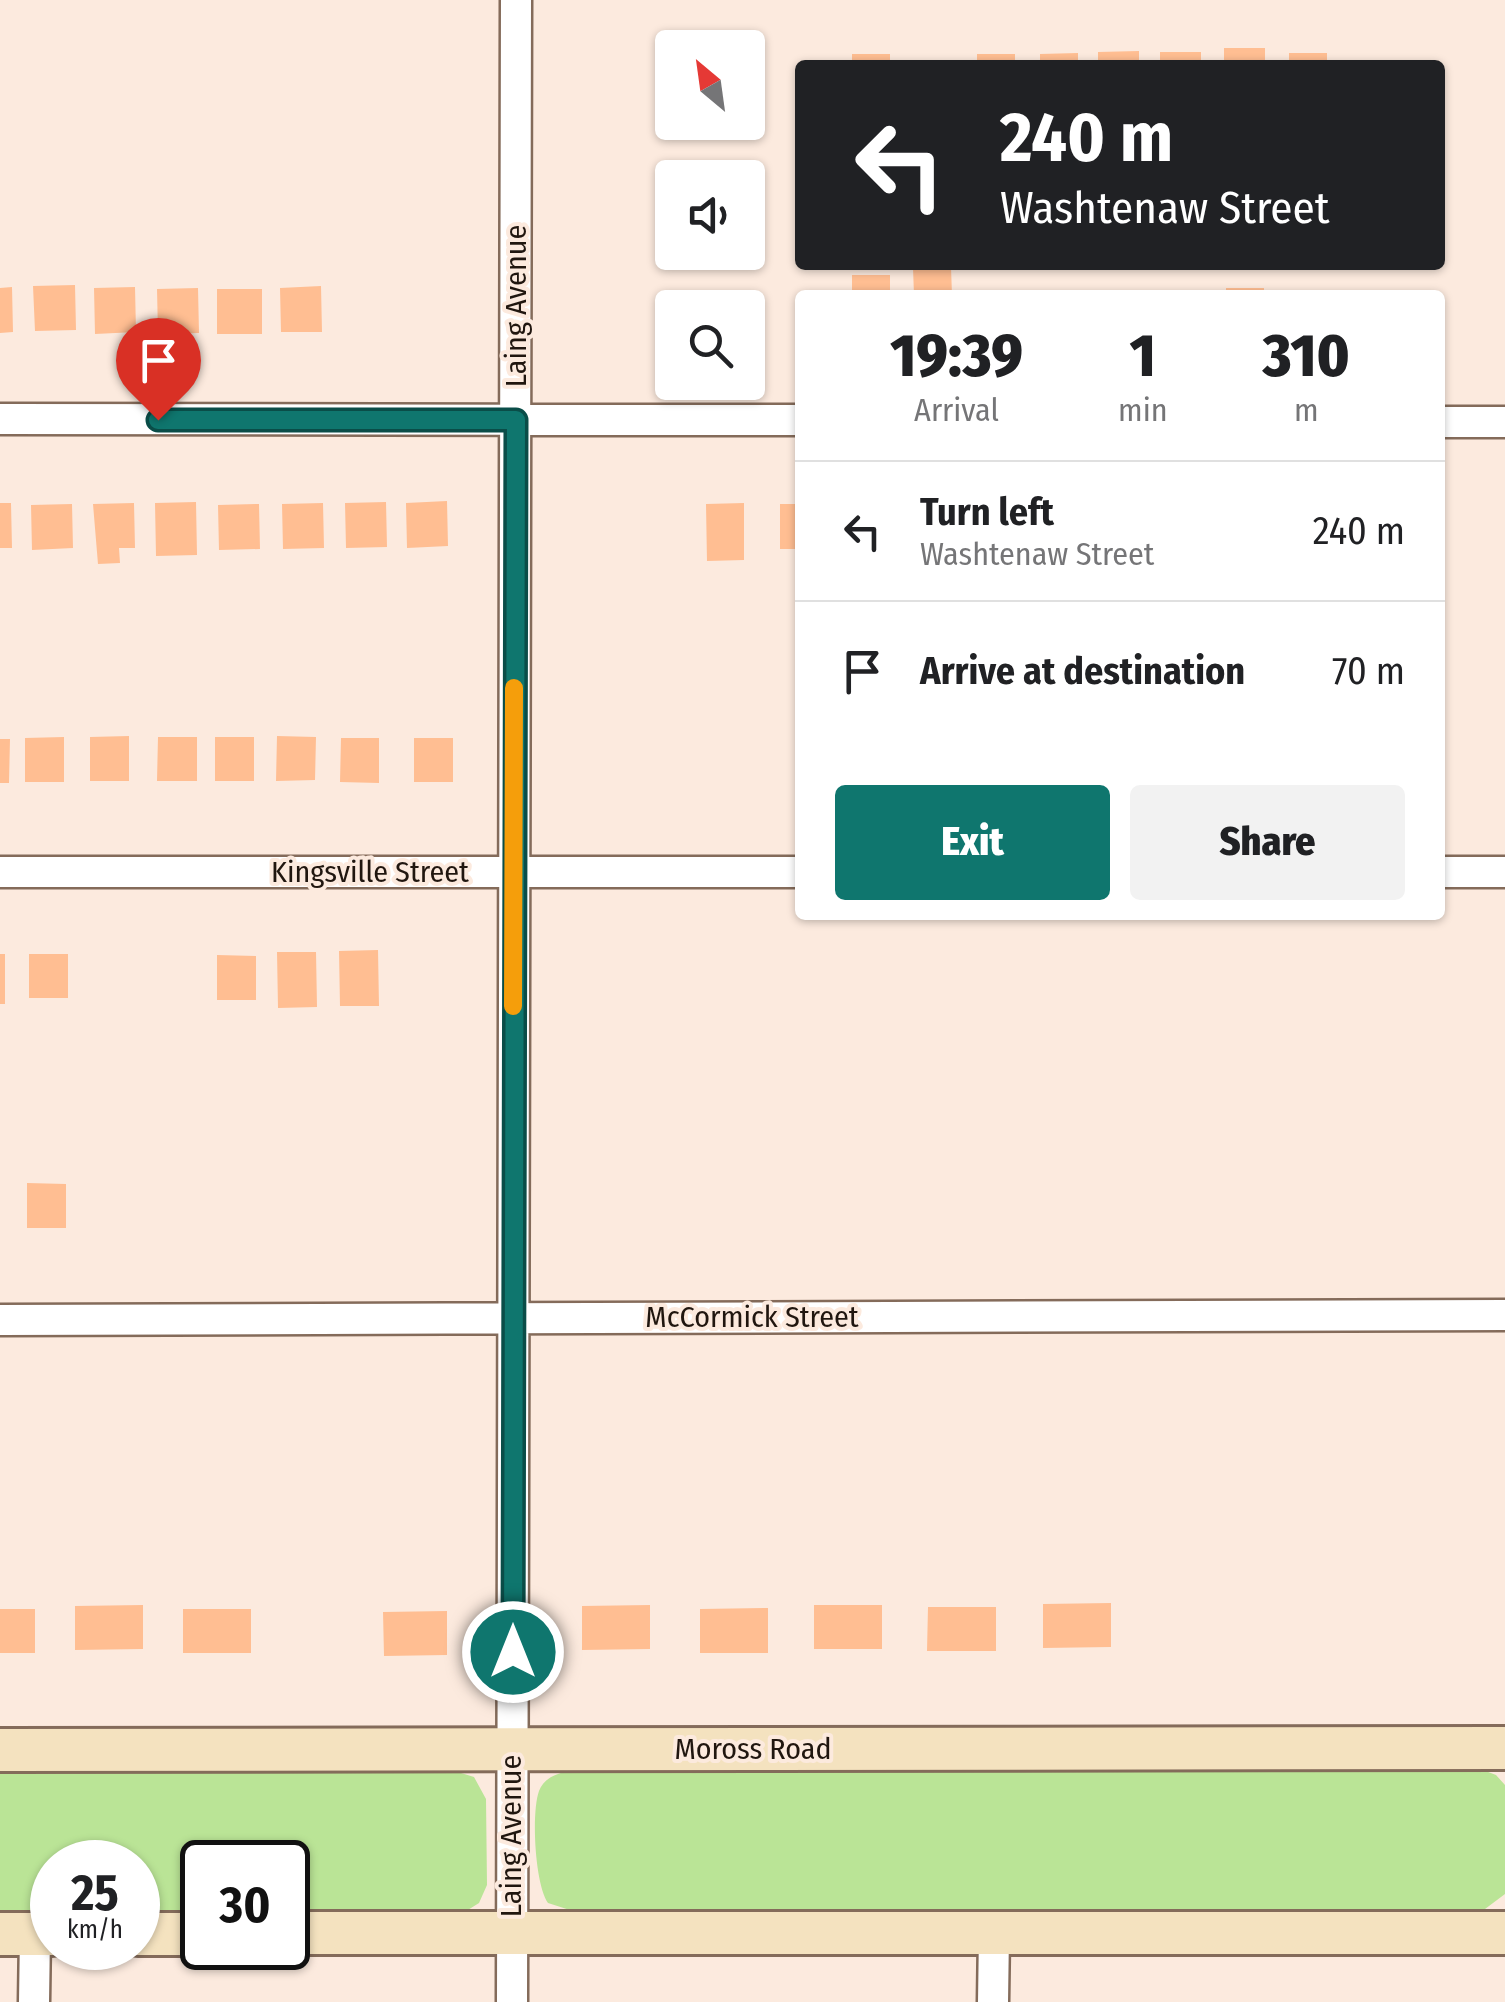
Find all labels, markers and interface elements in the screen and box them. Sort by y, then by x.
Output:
north arrow [655,30,765,140]
map controls [655,30,765,400]
text: 240 m [1000,96,1173,180]
icon: left [835,100,965,230]
button: sound [655,160,765,270]
text: Washtenaw Street [1000,181,1330,235]
street label: Laing Avenue [498,225,534,387]
button: search [655,290,765,400]
pin [116,318,201,421]
text: 19:39 [890,320,1023,392]
text: 1 [1130,320,1156,392]
text: 310 [1263,320,1350,392]
icon: arrive [131,333,186,388]
text: Arrival [914,391,999,429]
text: min [1118,391,1168,429]
text: m [1294,391,1319,429]
text: Turn left [920,489,1054,535]
icon: left [835,504,890,559]
text: 240 m [1313,508,1405,554]
text: Washtenaw Street [920,535,1154,573]
icon: arrive [835,644,890,699]
text: Arrive at destination [920,648,1245,694]
text: 70 m [1332,648,1405,694]
button: Exit [835,785,1110,900]
button: Share [1130,785,1405,900]
street label: Kingsville Street [271,854,469,890]
street label: McCormick Street [645,1299,859,1335]
position arrow [461,1600,565,1704]
street label: Moross Road [674,1731,832,1767]
street label: Laing Avenue [493,1755,529,1917]
speed limit sign: 30 [180,1840,310,1970]
text: 25 [71,1863,119,1923]
text: km/h [67,1915,123,1945]

